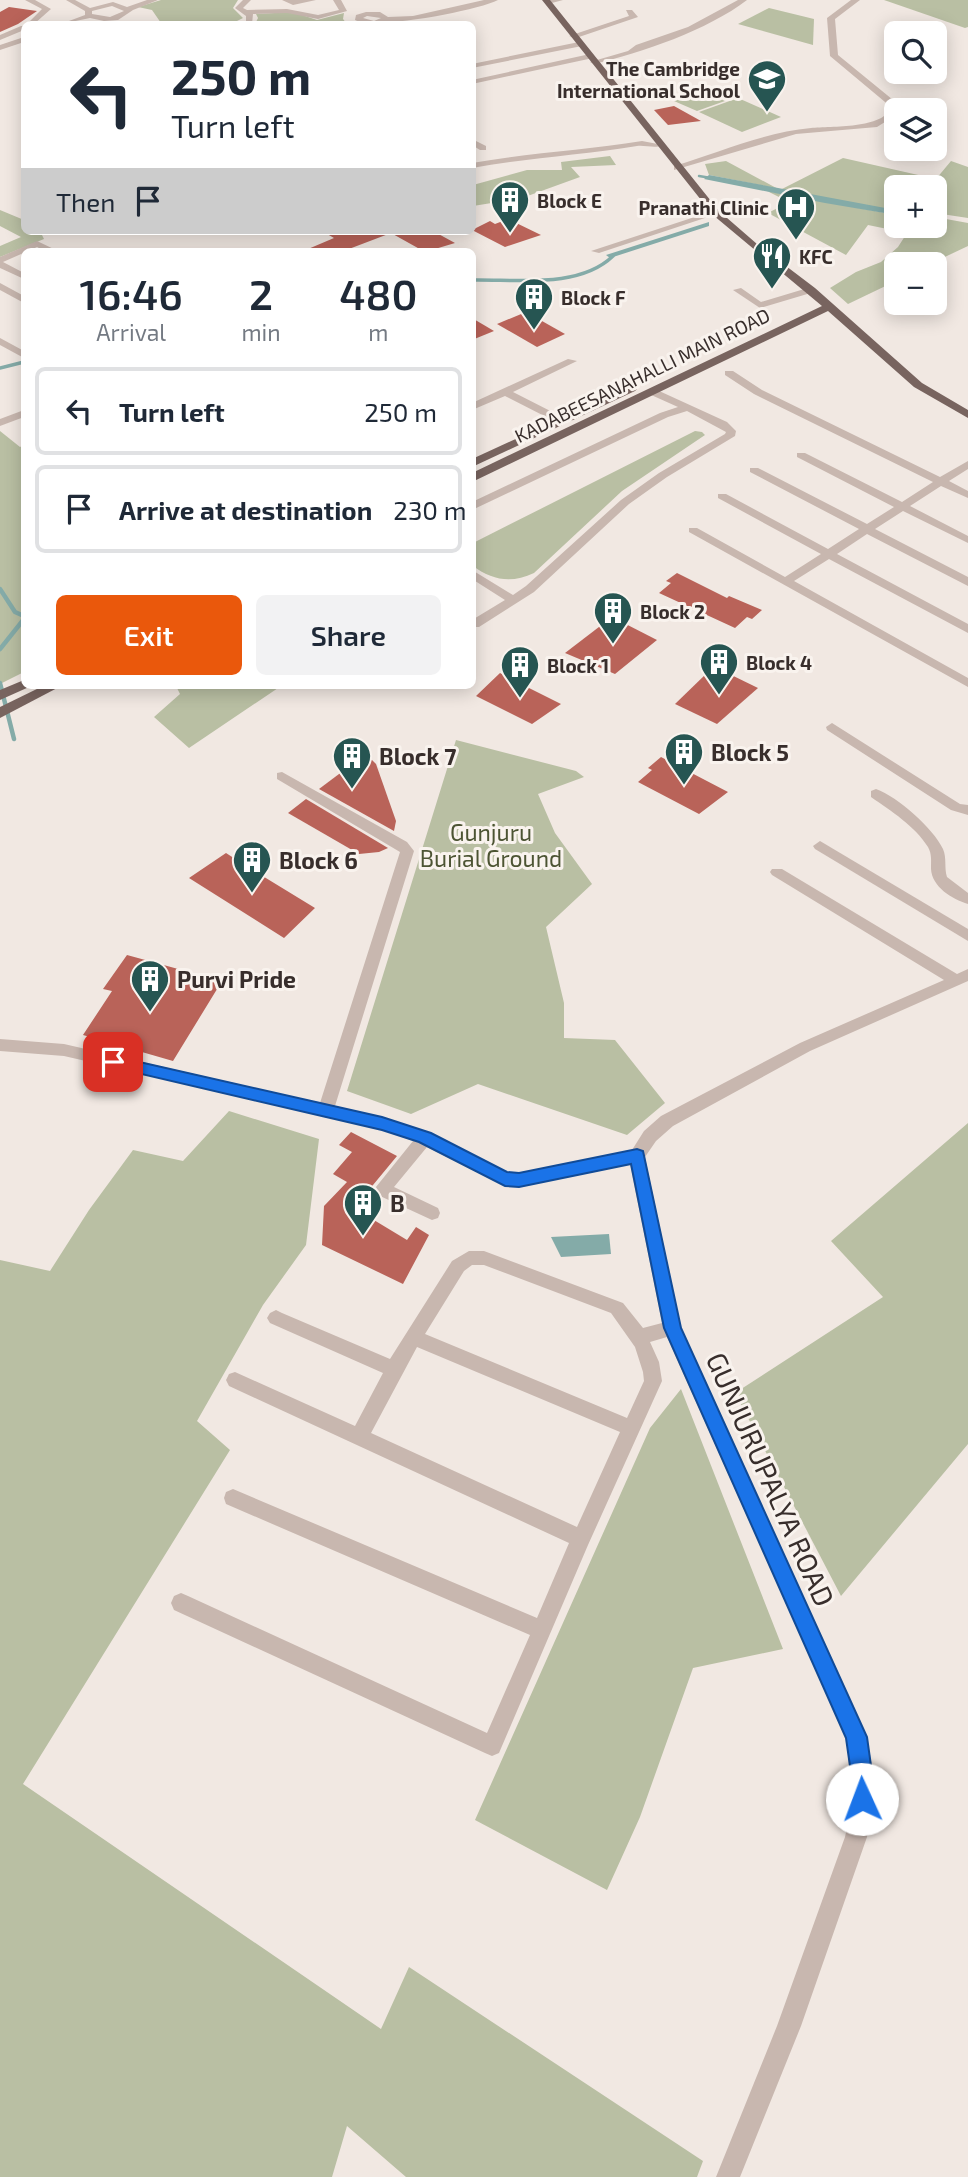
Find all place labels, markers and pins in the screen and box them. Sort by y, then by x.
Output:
place label: The Cambridge International School [557,57,741,102]
school or university icon: The Cambridge International School [746,58,788,113]
building icon: Block E [489,179,531,234]
hospital icon: Pranathi Clinic [775,186,817,241]
place label: Block E [537,189,602,212]
place label: Pranathi Clinic [639,196,769,219]
restaurant icon: KFC [751,235,793,290]
place label: KFC [799,245,833,268]
building icon: Block F [513,276,555,331]
place label: Block F [561,286,626,309]
building icon: Block 2 [592,590,634,645]
place label: Block 2 [640,600,705,623]
building icon: Block 4 [698,641,740,696]
building icon: Block 1 [499,644,541,699]
place label: Block 4 [746,651,812,674]
place label: Block 1 [547,654,609,677]
building icon: Block 5 [663,731,705,786]
building icon: Block 7 [331,735,373,790]
place label: Block 5 [711,738,789,766]
place label: Block 7 [379,742,456,770]
building icon: Block 6 [231,839,273,894]
place label: Block 6 [279,846,358,874]
building icon: Purvi Pride [129,958,171,1013]
place label: Purvi Pride [177,965,296,993]
pin [83,1032,143,1092]
building icon: B [342,1182,384,1237]
place label: B [390,1189,405,1217]

